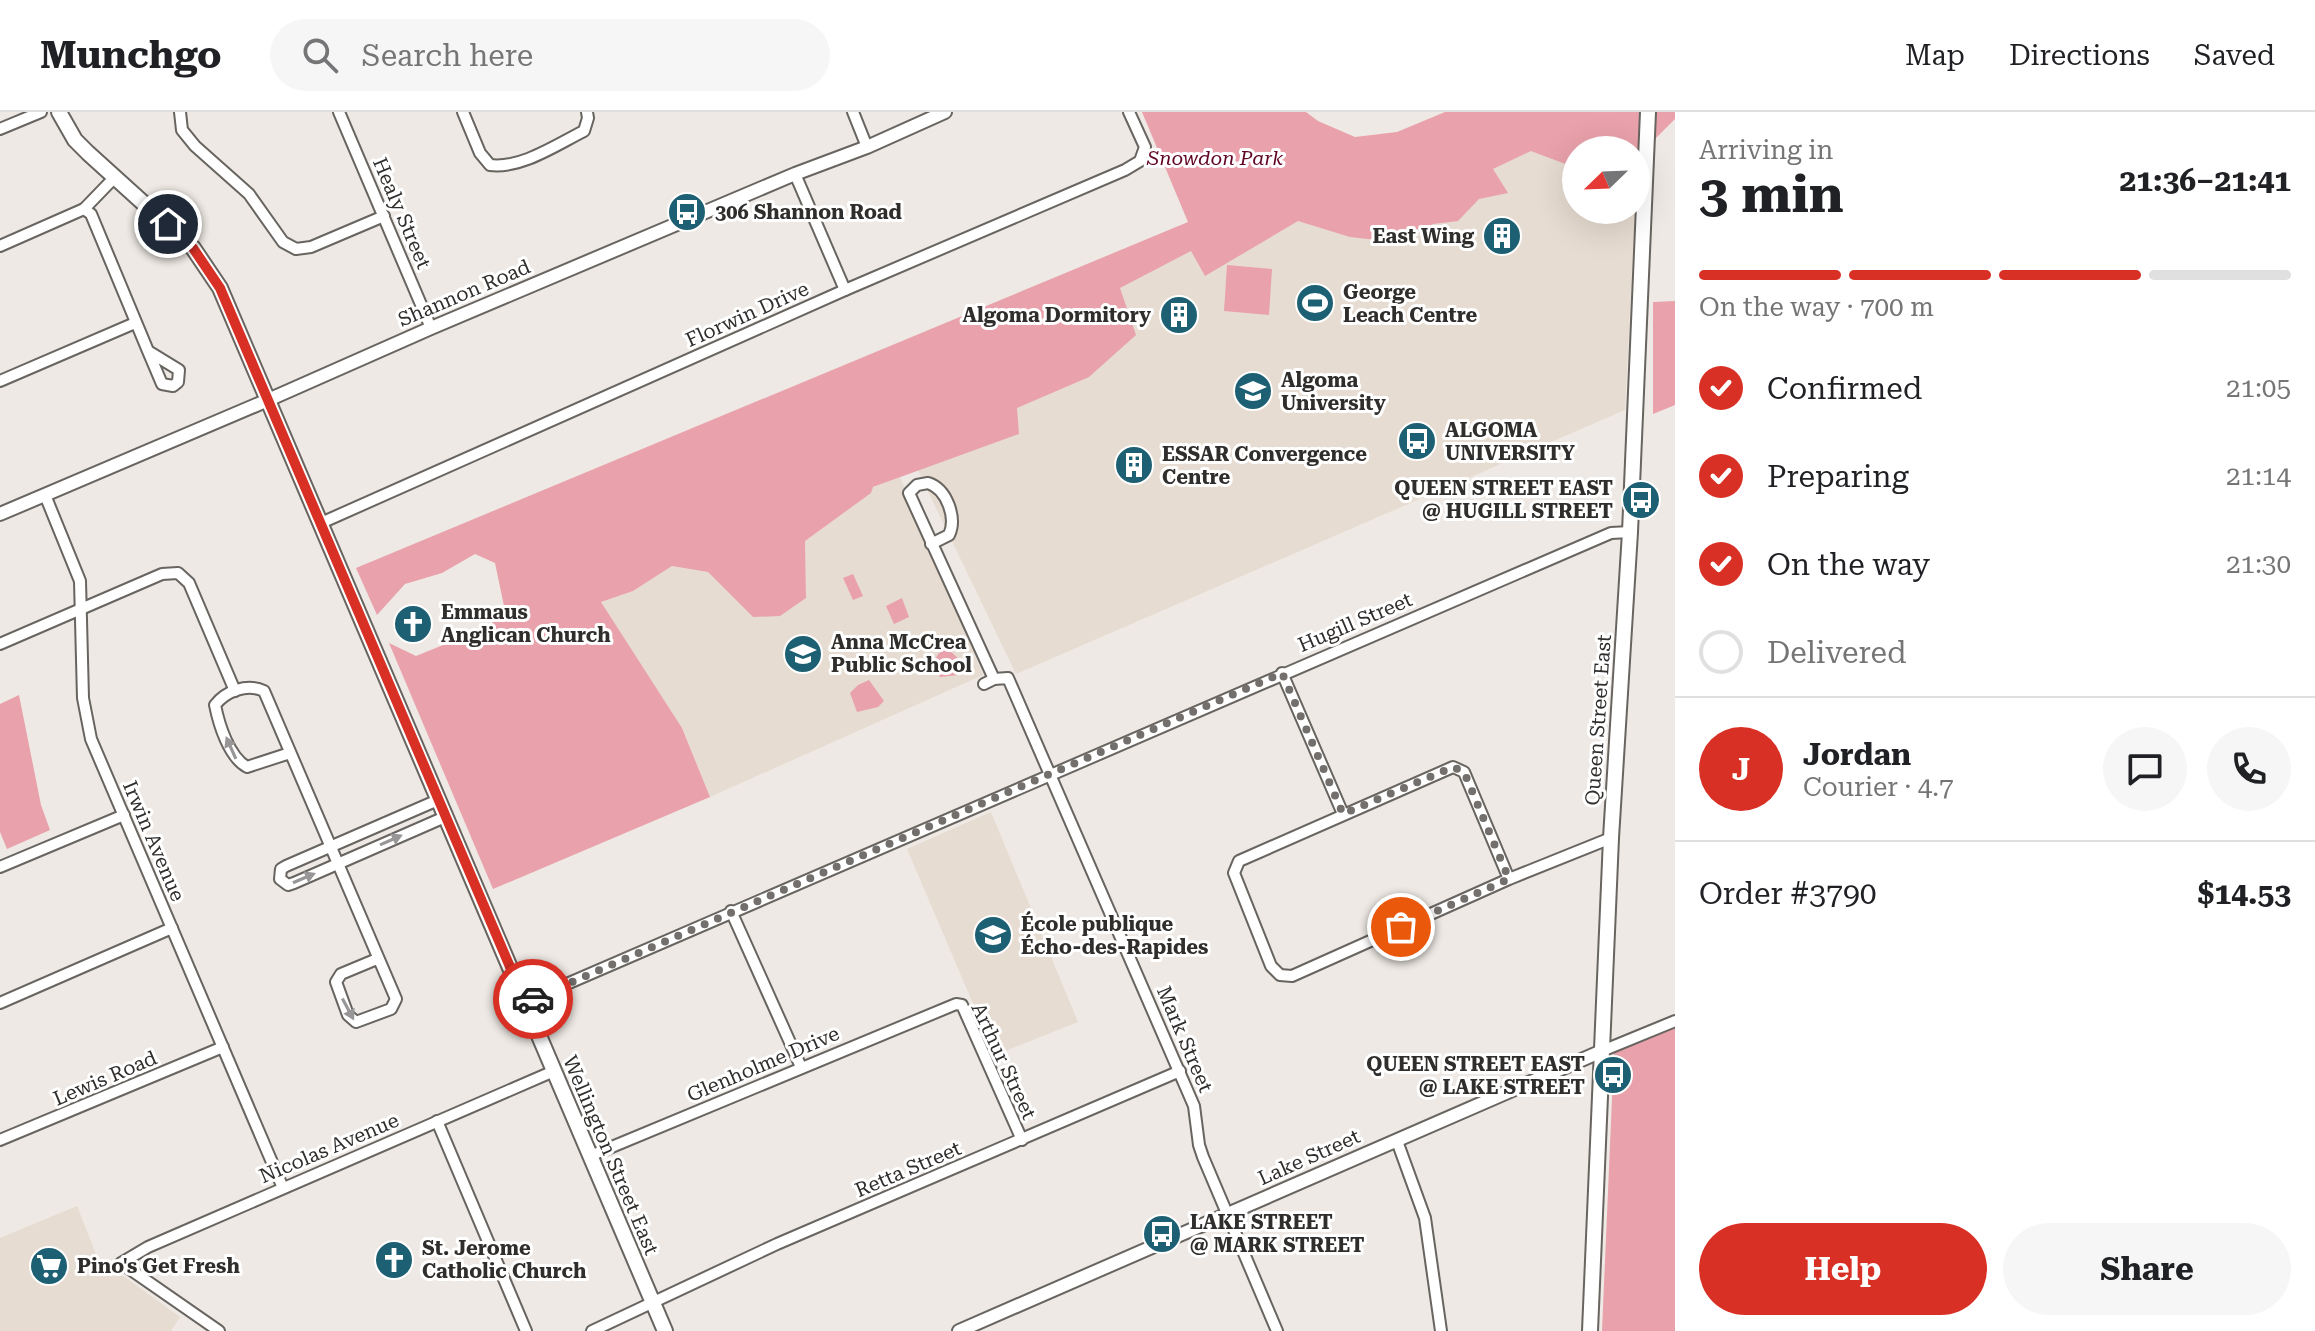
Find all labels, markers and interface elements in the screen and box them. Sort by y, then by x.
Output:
search box [270,19,830,91]
text: Munchgo [40,33,222,77]
icon: search [298,33,342,77]
text: Search here [362,38,533,73]
text: Map [1905,39,1965,72]
text: Directions [2009,39,2150,72]
text: Saved [2194,39,2275,72]
text: Arriving in [1699,135,1833,165]
north arrow [1562,136,1650,224]
map controls [1562,136,1650,224]
park label: Snowdon Park [1146,146,1283,170]
street label: Healy Street [368,154,436,273]
text: 21:36–21:41 [2119,163,2291,198]
text: 3 min [1699,164,1844,225]
pin [134,190,202,258]
bus stop icon: 306 Shannon Road [666,191,708,233]
place label: 306 Shannon Road [715,200,902,224]
icon: home [146,202,190,246]
building icon: East Wing [1481,215,1523,257]
place label: East Wing [1372,224,1475,248]
street label: Shannon Road [394,254,534,332]
street label: Florwin Drive [682,276,812,352]
place label: George Leach Centre [1343,280,1478,327]
sports icon: George Leach Centre [1294,282,1336,324]
text: On the way · 700 m [1699,292,1934,322]
building icon: Algoma Dormitory [1158,294,1200,336]
place label: Algoma Dormitory [963,303,1151,327]
icon: check [1699,366,1743,410]
place label: Algoma University [1281,368,1386,415]
school or university icon: Algoma University [1232,370,1274,412]
text: Confirmed [1767,371,1922,406]
text: 21:05 [2226,373,2291,403]
place label: ALGOMA UNIVERSITY [1445,418,1575,465]
bus stop icon: ALGOMA UNIVERSITY [1396,420,1438,462]
place label: ESSAR Convergence Centre [1162,442,1367,489]
building icon: ESSAR Convergence Centre [1113,444,1155,486]
icon: check [1699,454,1743,498]
text: Preparing [1767,459,1909,494]
text: 21:14 [2226,461,2291,491]
place label: QUEEN STREET EAST @ HUGILL STREET [1394,476,1613,523]
bus stop icon: QUEEN STREET EAST @ HUGILL STREET [1620,479,1662,521]
icon: check [1699,542,1743,586]
text: On the way [1767,547,1930,582]
text: 21:30 [2226,549,2291,579]
street label: Hugill Street [1294,587,1416,657]
place label: Emmaus Anglican Church [441,600,611,647]
church icon: Emmaus Anglican Church [392,603,434,645]
place label: Anna McCrea Public School [831,630,972,677]
school or university icon: Anna McCrea Public School [782,633,824,675]
street label: Queen Street East [1580,633,1616,806]
text: Delivered [1767,635,1906,670]
button: chat [2103,727,2187,811]
button: phone [2207,727,2291,811]
one-way arrow [224,737,238,760]
text: Jordan [1803,737,1911,772]
text: J [1732,752,1750,787]
text: Courier · 4.7 [1803,772,1953,802]
street label: Irwin Avenue [118,777,190,905]
one-way arrow [380,834,403,847]
one-way arrow [292,872,316,885]
text: Order #3790 [1699,876,1877,911]
text: $14.53 [2198,876,2291,911]
pin [1367,893,1435,961]
icon: bag [1379,905,1423,949]
place label: École publique Écho-des-Rapides [1021,911,1208,959]
school or university icon: École publique Écho-des-Rapides [972,914,1014,956]
courier [493,959,573,1039]
icon: car [511,977,555,1021]
street label: Mark Street [1152,982,1218,1096]
one-way arrow [341,997,354,1020]
street label: Arthur Street [967,999,1042,1124]
street label: Glenholme Drive [683,1021,843,1107]
street label: Lewis Road [50,1045,160,1111]
street label: Wellington Street East [558,1052,664,1259]
place label: QUEEN STREET EAST @ LAKE STREET [1366,1052,1585,1099]
bus stop icon: QUEEN STREET EAST @ LAKE STREET [1592,1054,1634,1096]
street label: Nicolas Avenue [256,1108,402,1188]
street label: Lake Street [1254,1124,1364,1190]
street label: Retta Street [851,1136,965,1202]
place label: LAKE STREET @ MARK STREET [1190,1210,1364,1257]
bus stop icon: LAKE STREET @ MARK STREET [1141,1213,1183,1255]
button: Help [1699,1223,1987,1315]
button: Share [2003,1223,2291,1315]
place label: St. Jerome Catholic Church [422,1236,587,1283]
church icon: St. Jerome Catholic Church [373,1239,415,1281]
supermarket icon: Pino's Get Fresh [28,1245,70,1287]
place label: Pino's Get Fresh [77,1254,240,1278]

